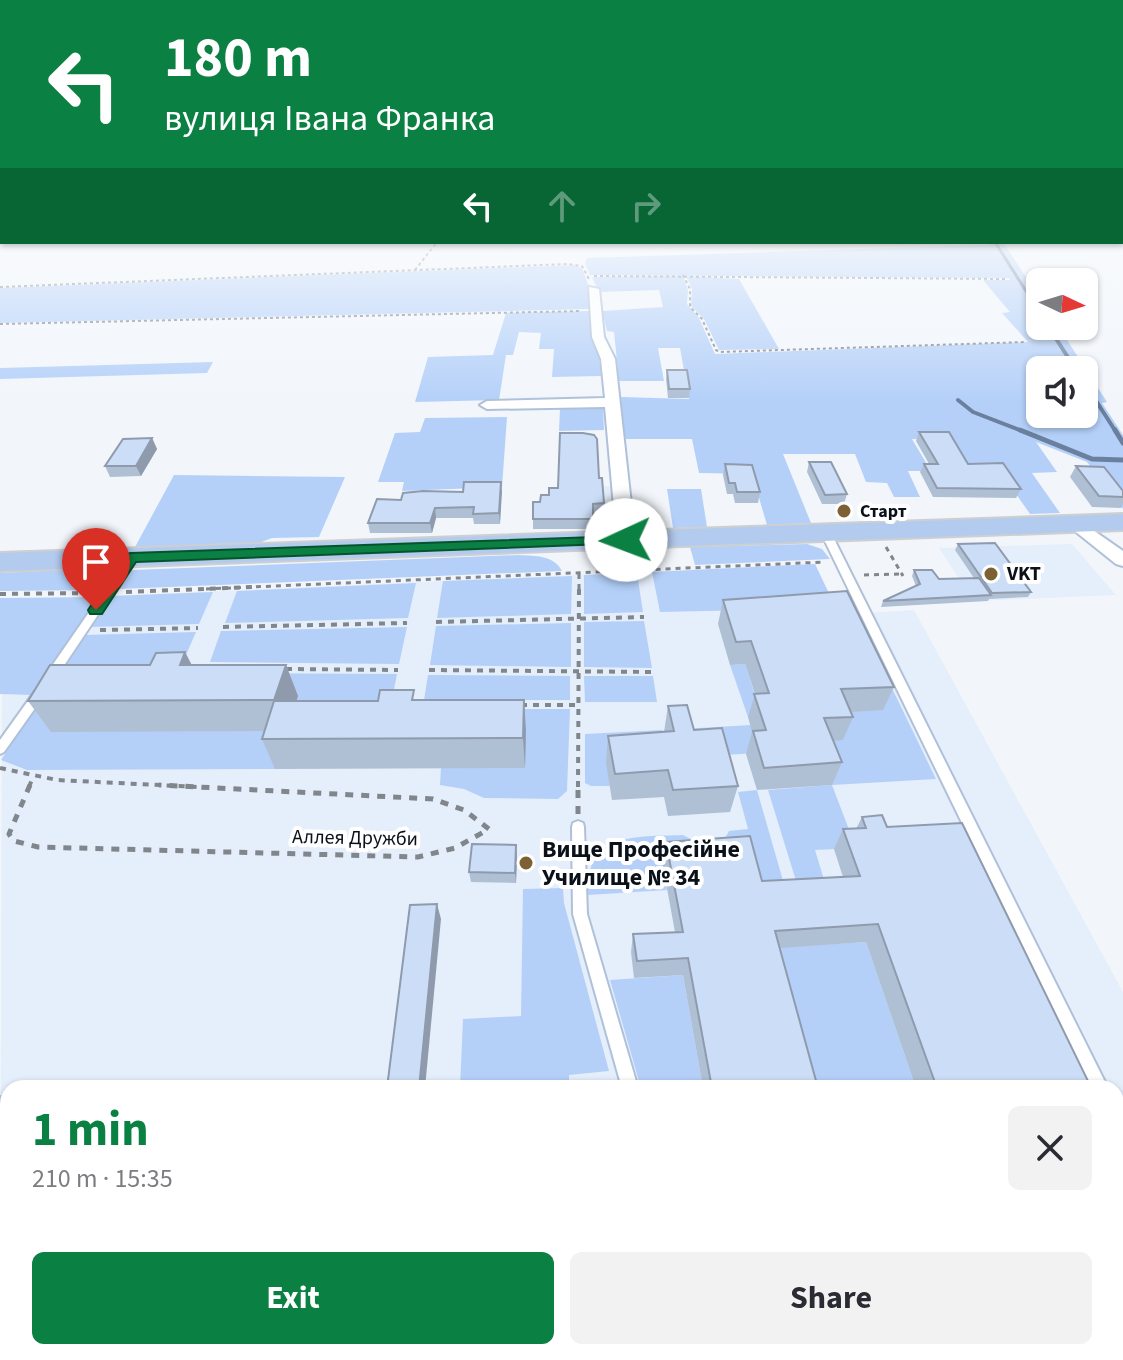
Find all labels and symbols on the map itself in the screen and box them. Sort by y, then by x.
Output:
north arrow [1026,268,1098,340]
position arrow [584,498,668,582]
place label: Старт [860,499,907,524]
marker: Старт [835,502,853,520]
pin [62,528,130,610]
place label: VKT [1006,560,1041,588]
marker: VKT [982,565,1000,583]
street label: Аллея Дружби [292,823,418,853]
place label: Вище Професійне Училище № 34 [542,832,740,895]
marker: Вище Професійне Училище № 34 [517,854,535,872]

